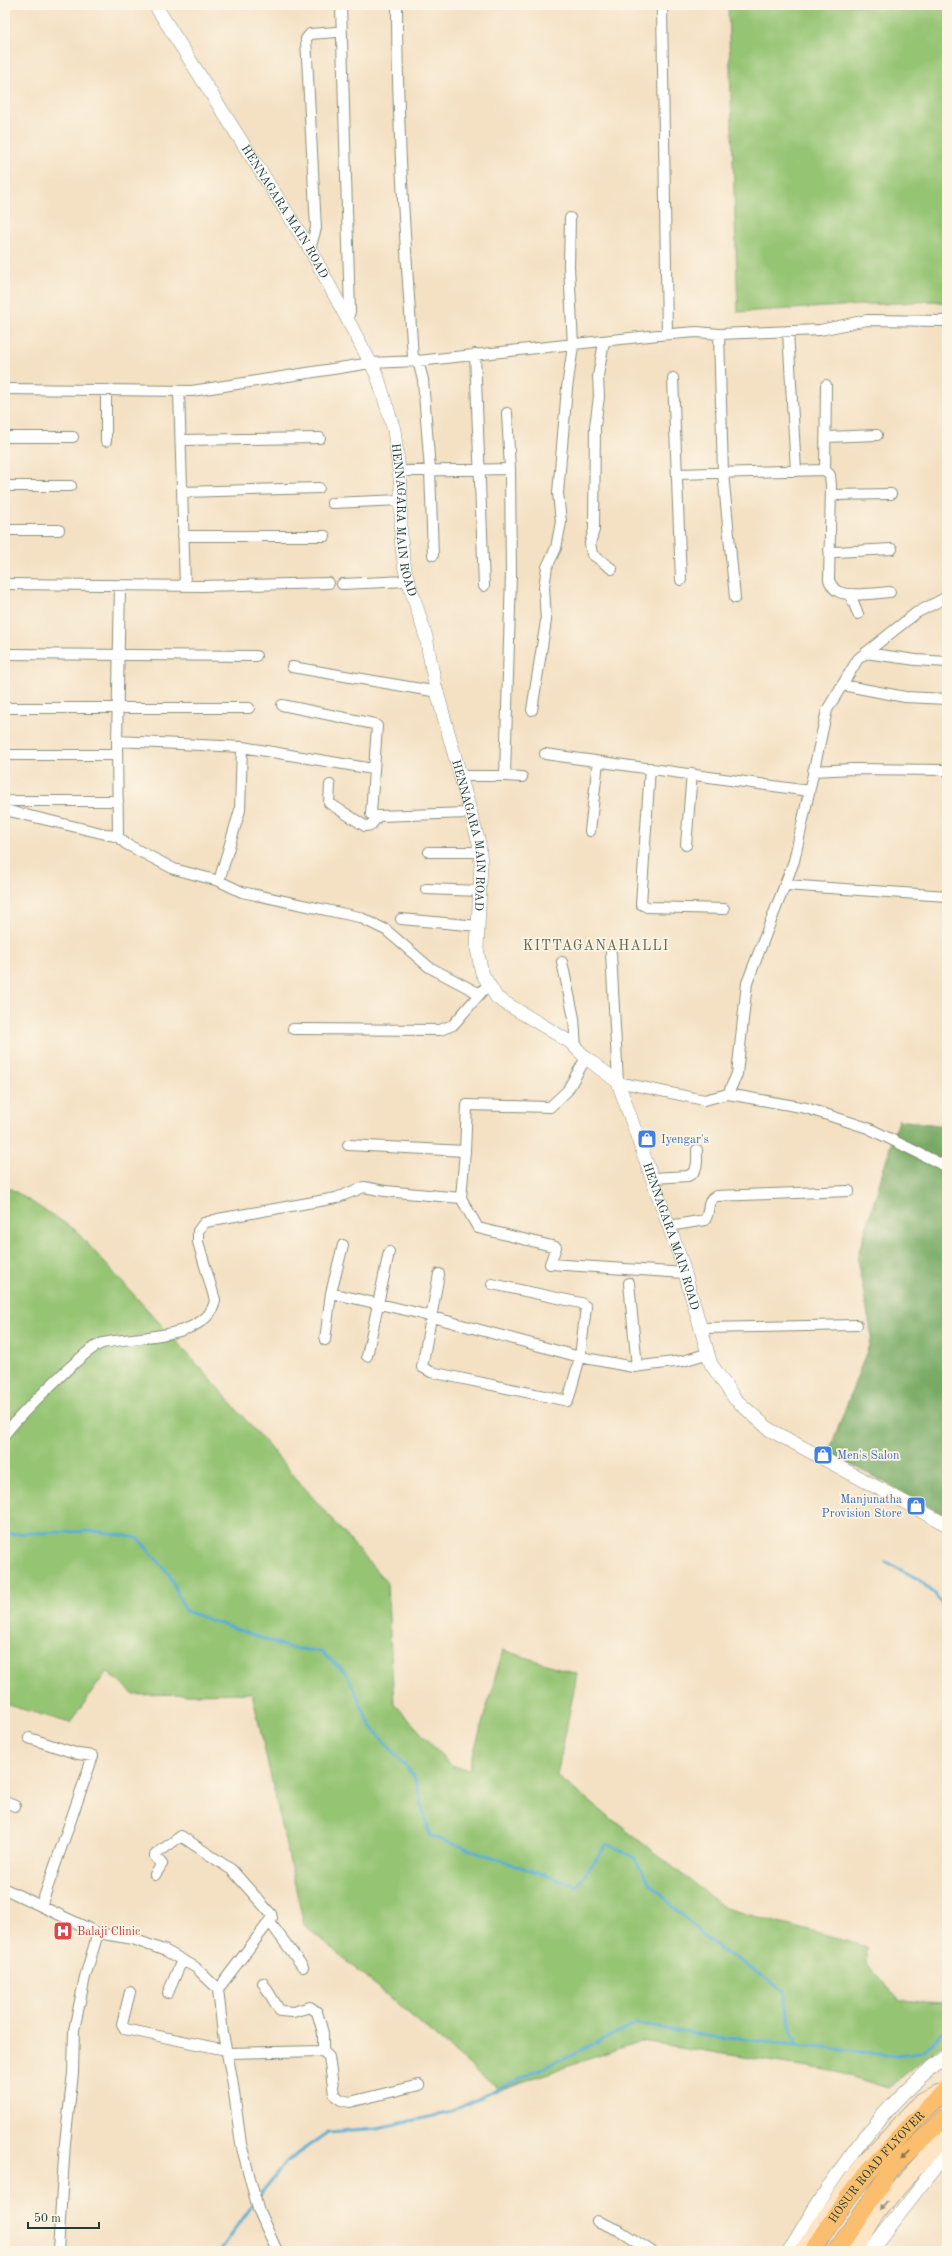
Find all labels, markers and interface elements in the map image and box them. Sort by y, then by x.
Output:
street label: HENNAGARA MAIN ROAD [239,143,330,281]
street label: HENNAGARA MAIN ROAD [389,443,418,598]
street label: HENNAGARA MAIN ROAD [449,758,486,911]
district label: KITTAGANAHALLI [523,939,669,953]
shop icon: Iyengar's [636,1128,658,1150]
place label: Iyengar's [661,1134,709,1146]
street label: HENNAGARA MAIN ROAD [640,1161,700,1311]
shop icon: Men's Salon [812,1444,834,1466]
place label: Men's Salon [837,1450,900,1462]
place label: Manjunatha Provision Store [822,1494,902,1520]
shop icon: Manjunatha Provision Store [905,1495,927,1517]
hospital icon: Balaji Clinic [52,1920,74,1942]
place label: Balaji Clinic [77,1926,140,1938]
street label: HOSUR ROAD FLYOVER [827,2109,928,2226]
one-way arrow [900,2151,910,2161]
one-way arrow [880,2200,888,2211]
scale bar [28,2204,99,2230]
text: 50 m [34,2212,61,2225]

